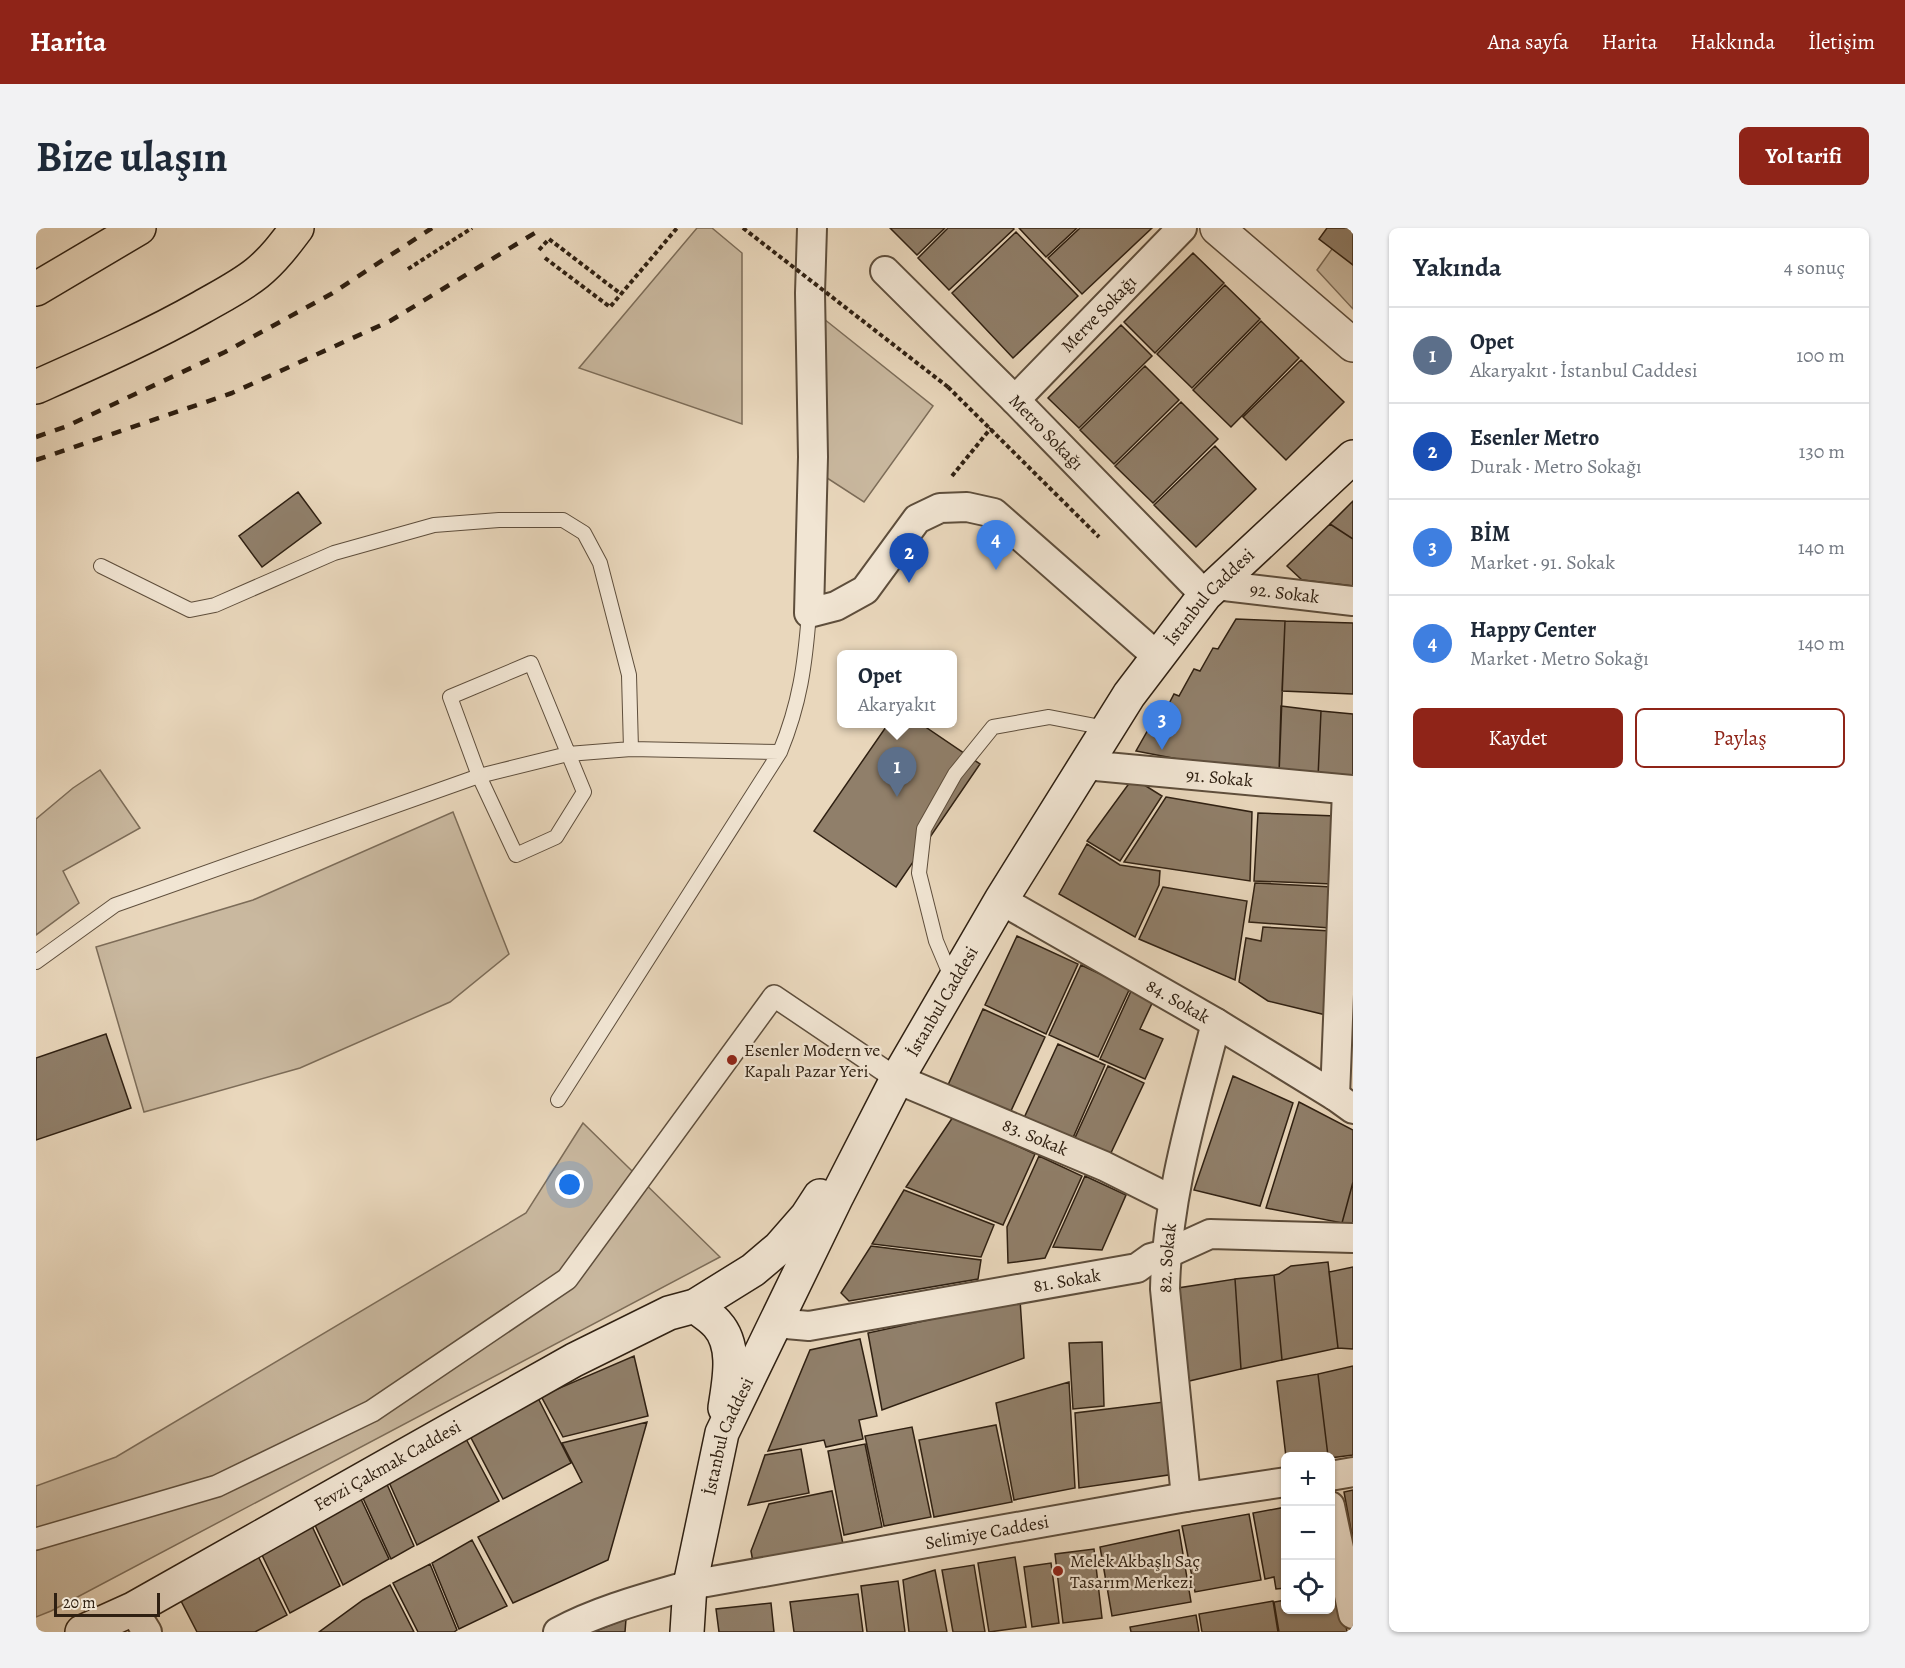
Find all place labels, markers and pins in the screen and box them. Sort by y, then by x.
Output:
pin: 4 [976,520,1016,570]
pin: 2 [890,534,928,583]
pin: 3 [1142,700,1182,750]
pin: 1 [878,748,916,797]
place label: Esenler Modern ve Kapalı Pazar Yeri [744,1038,880,1083]
marker: Esenler Modern ve Kapalı Pazar Yeri [725,1053,739,1067]
place label: Melek Akbaşlı Saç Tasarım Merkezi [1070,1549,1200,1594]
marker: Melek Akbaşlı Saç Tasarım Merkezi [1051,1564,1065,1578]

